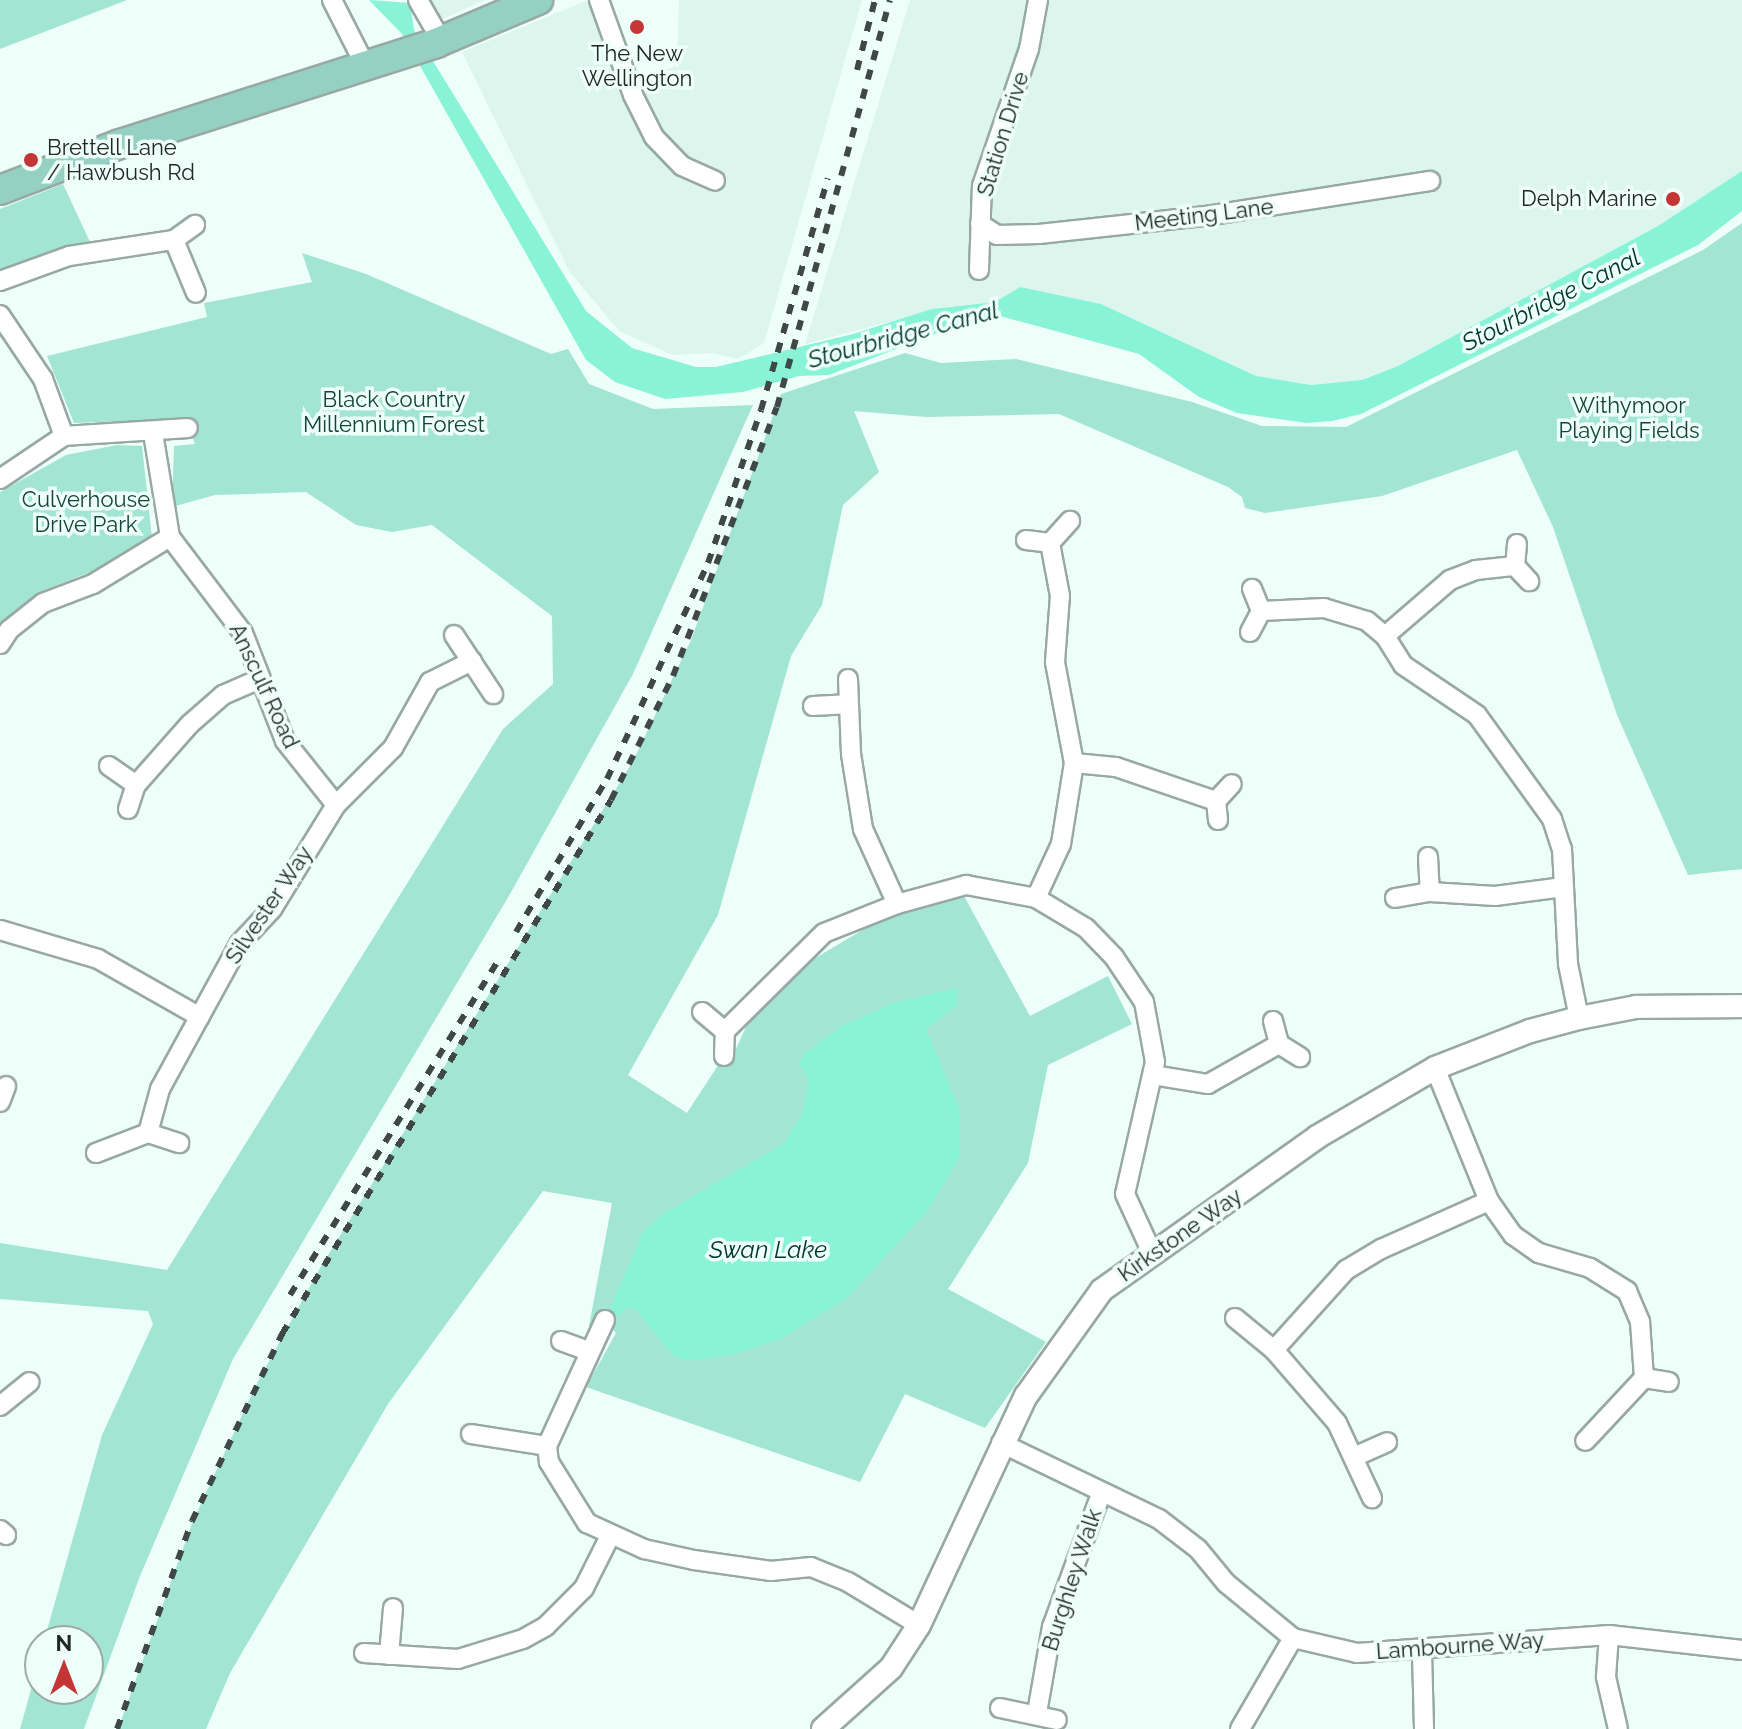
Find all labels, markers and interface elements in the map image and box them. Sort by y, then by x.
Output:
marker: The New Wellington [628,18,646,36]
place label: The New Wellington [582,40,692,92]
street label: Station Drive [972,69,1034,199]
place label: Brettell Lane / Hawbush Rd [47,134,195,186]
marker: Brettell Lane / Hawbush Rd [22,151,40,169]
place label: Delph Marine [1521,186,1657,212]
marker: Delph Marine [1664,190,1682,208]
street label: Meeting Lane [1133,193,1275,237]
water label: Stourbridge Canal [1457,243,1645,357]
water label: Stourbridge Canal [805,296,1001,374]
park label: Black Country Millennium Forest [303,386,485,438]
park label: Withymoor Playing Fields [1558,392,1700,444]
park label: Culverhouse Drive Park [22,486,150,538]
street label: Ansculf Road [223,619,305,753]
street label: Silvester Way [220,841,318,969]
street label: Kirkstone Way [1113,1182,1247,1288]
water label: Swan Lake [709,1236,827,1264]
street label: Burghley Walk [1036,1505,1108,1655]
north arrow [24,1625,104,1705]
street label: Lambourne Way [1375,1627,1545,1665]
text: N [56,1630,72,1656]

